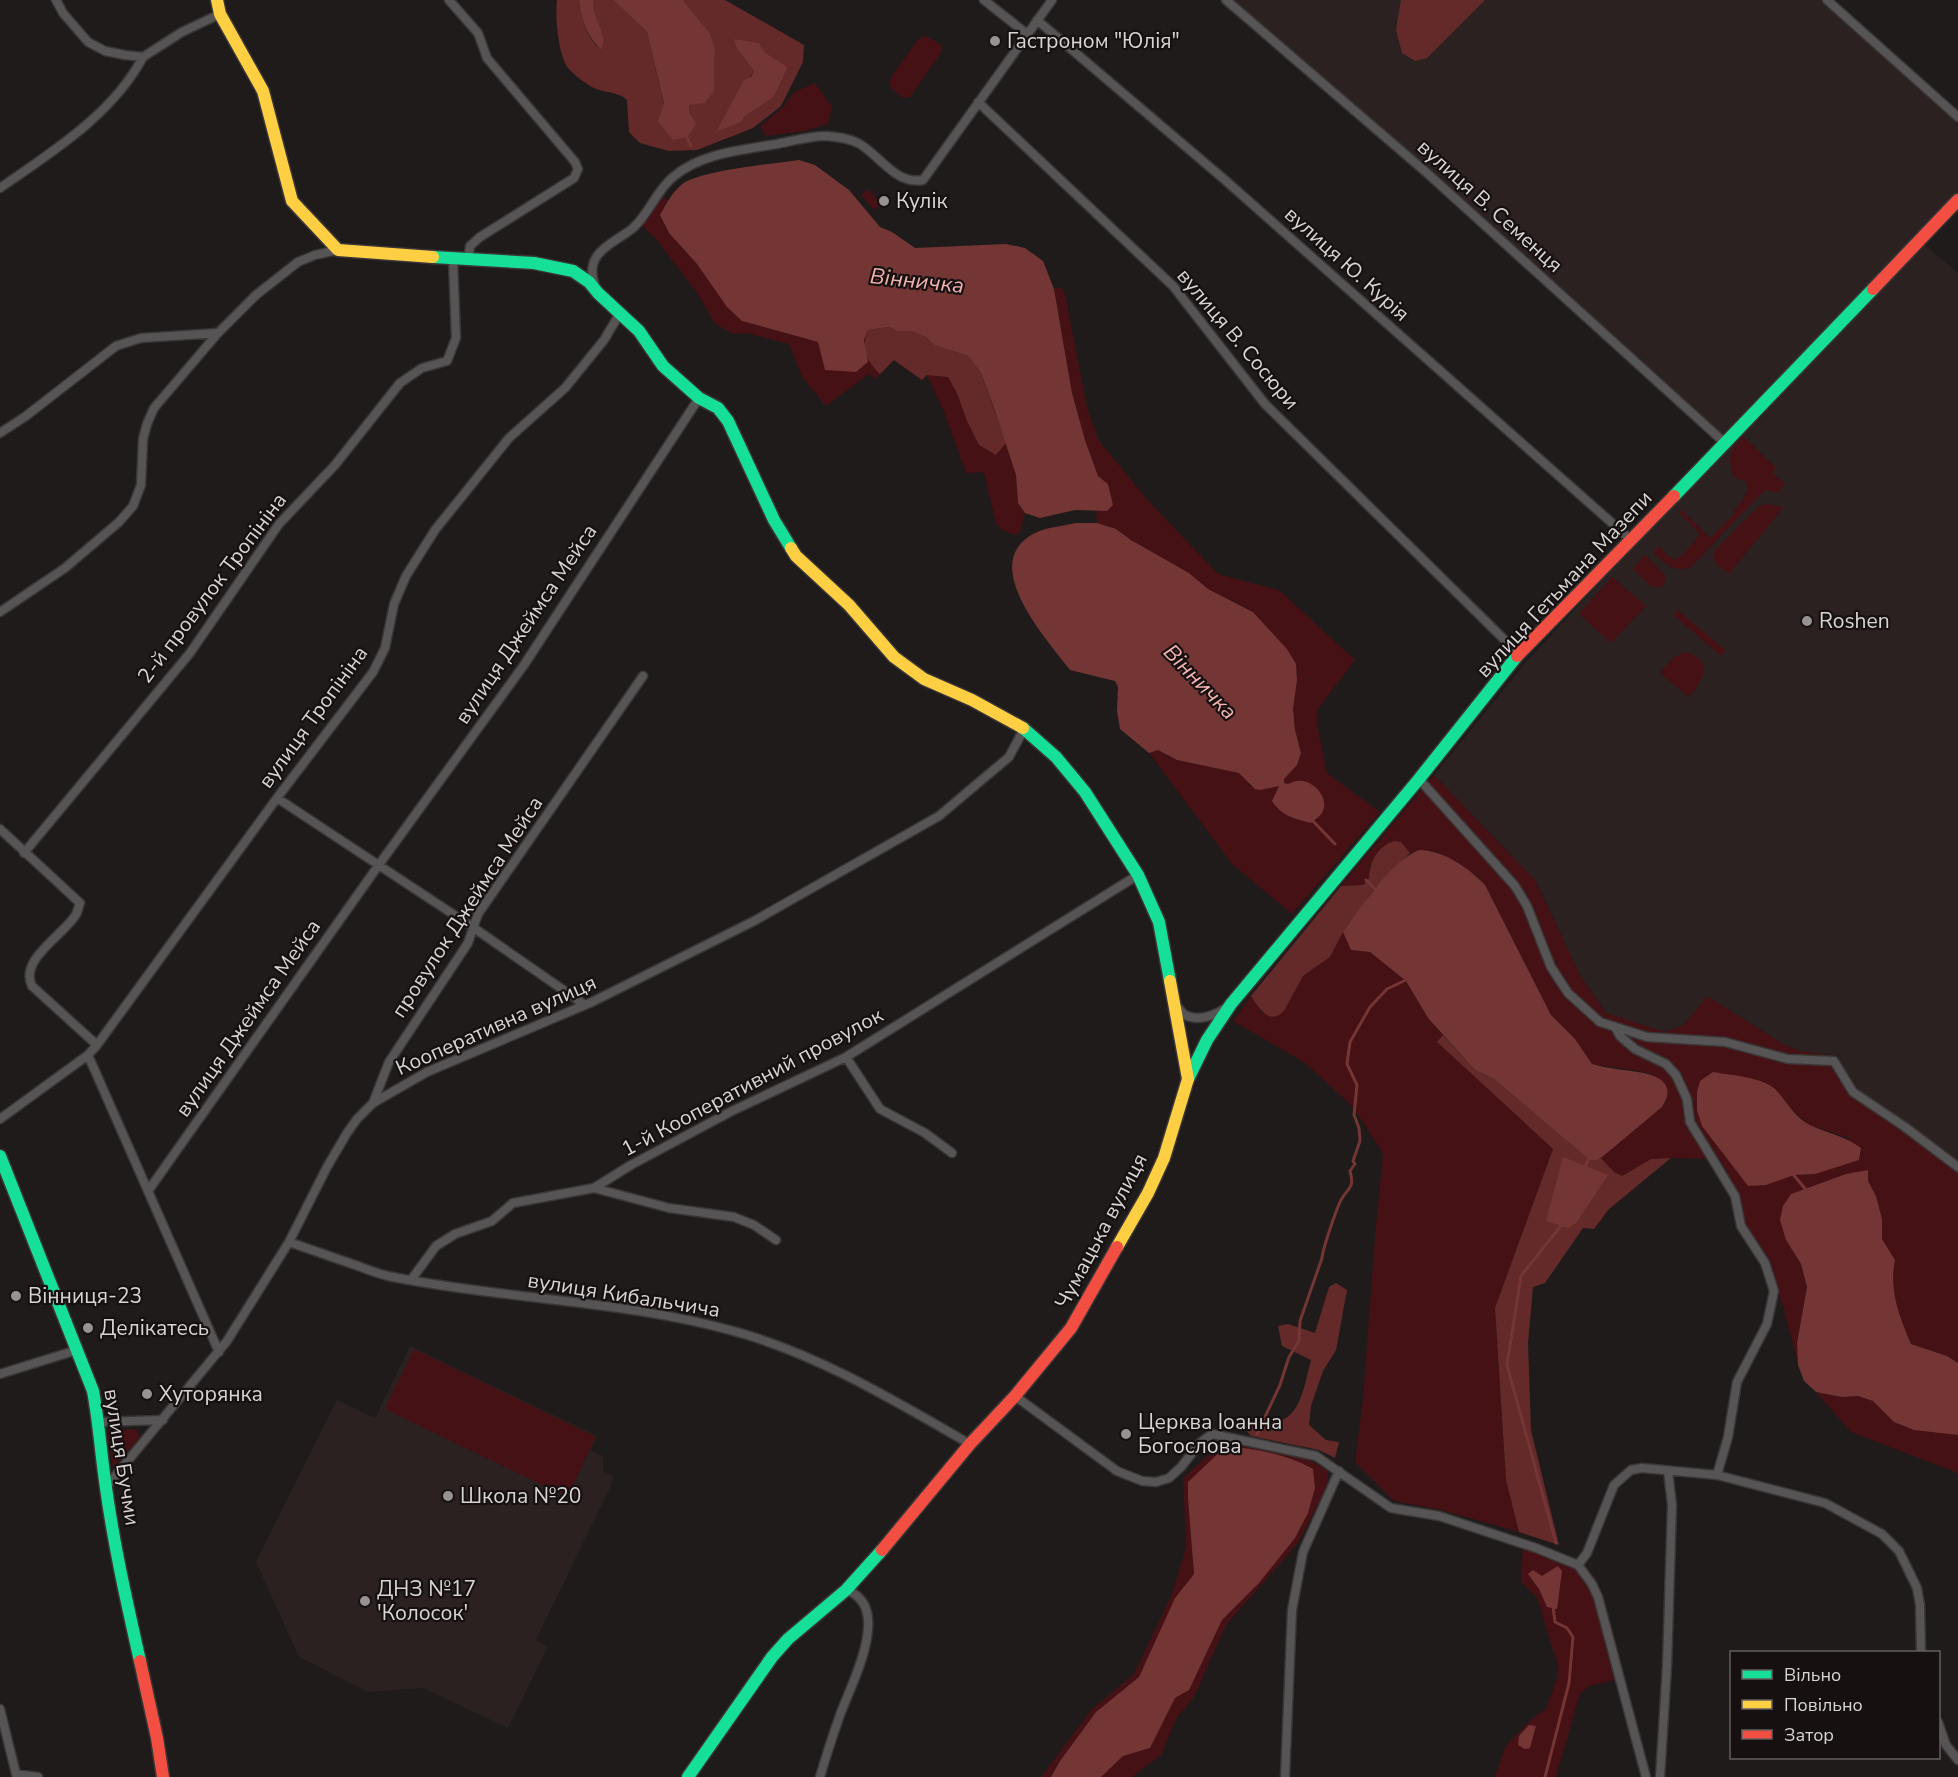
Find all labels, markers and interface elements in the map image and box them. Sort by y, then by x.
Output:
place label: Гастроном "Юлія" [1007,27,1180,55]
marker: Гастроном "Юлія" [988,34,1002,48]
street label: вулиця В. Семенця [1411,133,1569,279]
place label: Кулік [896,187,948,215]
marker: Кулік [877,194,891,208]
street label: вулиця Ю. Курія [1279,200,1415,328]
water label: Вінничка [868,261,966,301]
street label: вулиця В. Сосюри [1171,262,1305,416]
street label: вулиця Гетьмана Мазепи [1470,484,1658,684]
street label: 2-й провулок Тропініна [131,487,293,689]
street label: вулиця Джеймса Мейса [449,519,603,729]
place label: Roshen [1819,607,1890,635]
marker: Roshen [1800,614,1814,628]
water label: Вінничка [1156,638,1244,726]
street label: вулиця Тропініна [252,640,374,794]
street label: провулок Джеймса Мейса [385,791,549,1023]
street label: вулиця Джеймса Мейса [169,914,327,1122]
street label: Кооперативна вулиця [391,968,601,1082]
street label: 1-й Кооперативний провулок [616,1001,889,1163]
street label: Чумацька вулиця [1048,1148,1154,1314]
street label: вулиця Кибальчича [526,1266,722,1324]
place label: Вінниця-23 [28,1282,142,1310]
marker: Вінниця-23 [9,1289,23,1303]
place label: Делікатесь [100,1314,209,1342]
marker: Делікатесь [81,1321,95,1335]
place label: Хуторянка [159,1380,263,1408]
street label: вулиця Бучми [97,1387,147,1527]
marker: Хуторянка [140,1387,154,1401]
place label: Церква Іоанна Богослова [1138,1408,1282,1460]
marker: Церква Іоанна Богослова [1119,1427,1133,1441]
place label: Школа №20 [460,1482,581,1510]
marker: Школа №20 [441,1489,455,1503]
place label: ДНЗ №17 'Колосок' [377,1575,476,1627]
marker: ДНЗ №17 'Колосок' [358,1594,372,1608]
legend [1730,1651,1940,1759]
text: Вільно [1784,1663,1841,1687]
text: Повільно [1784,1693,1863,1717]
text: Затор [1784,1723,1834,1747]

